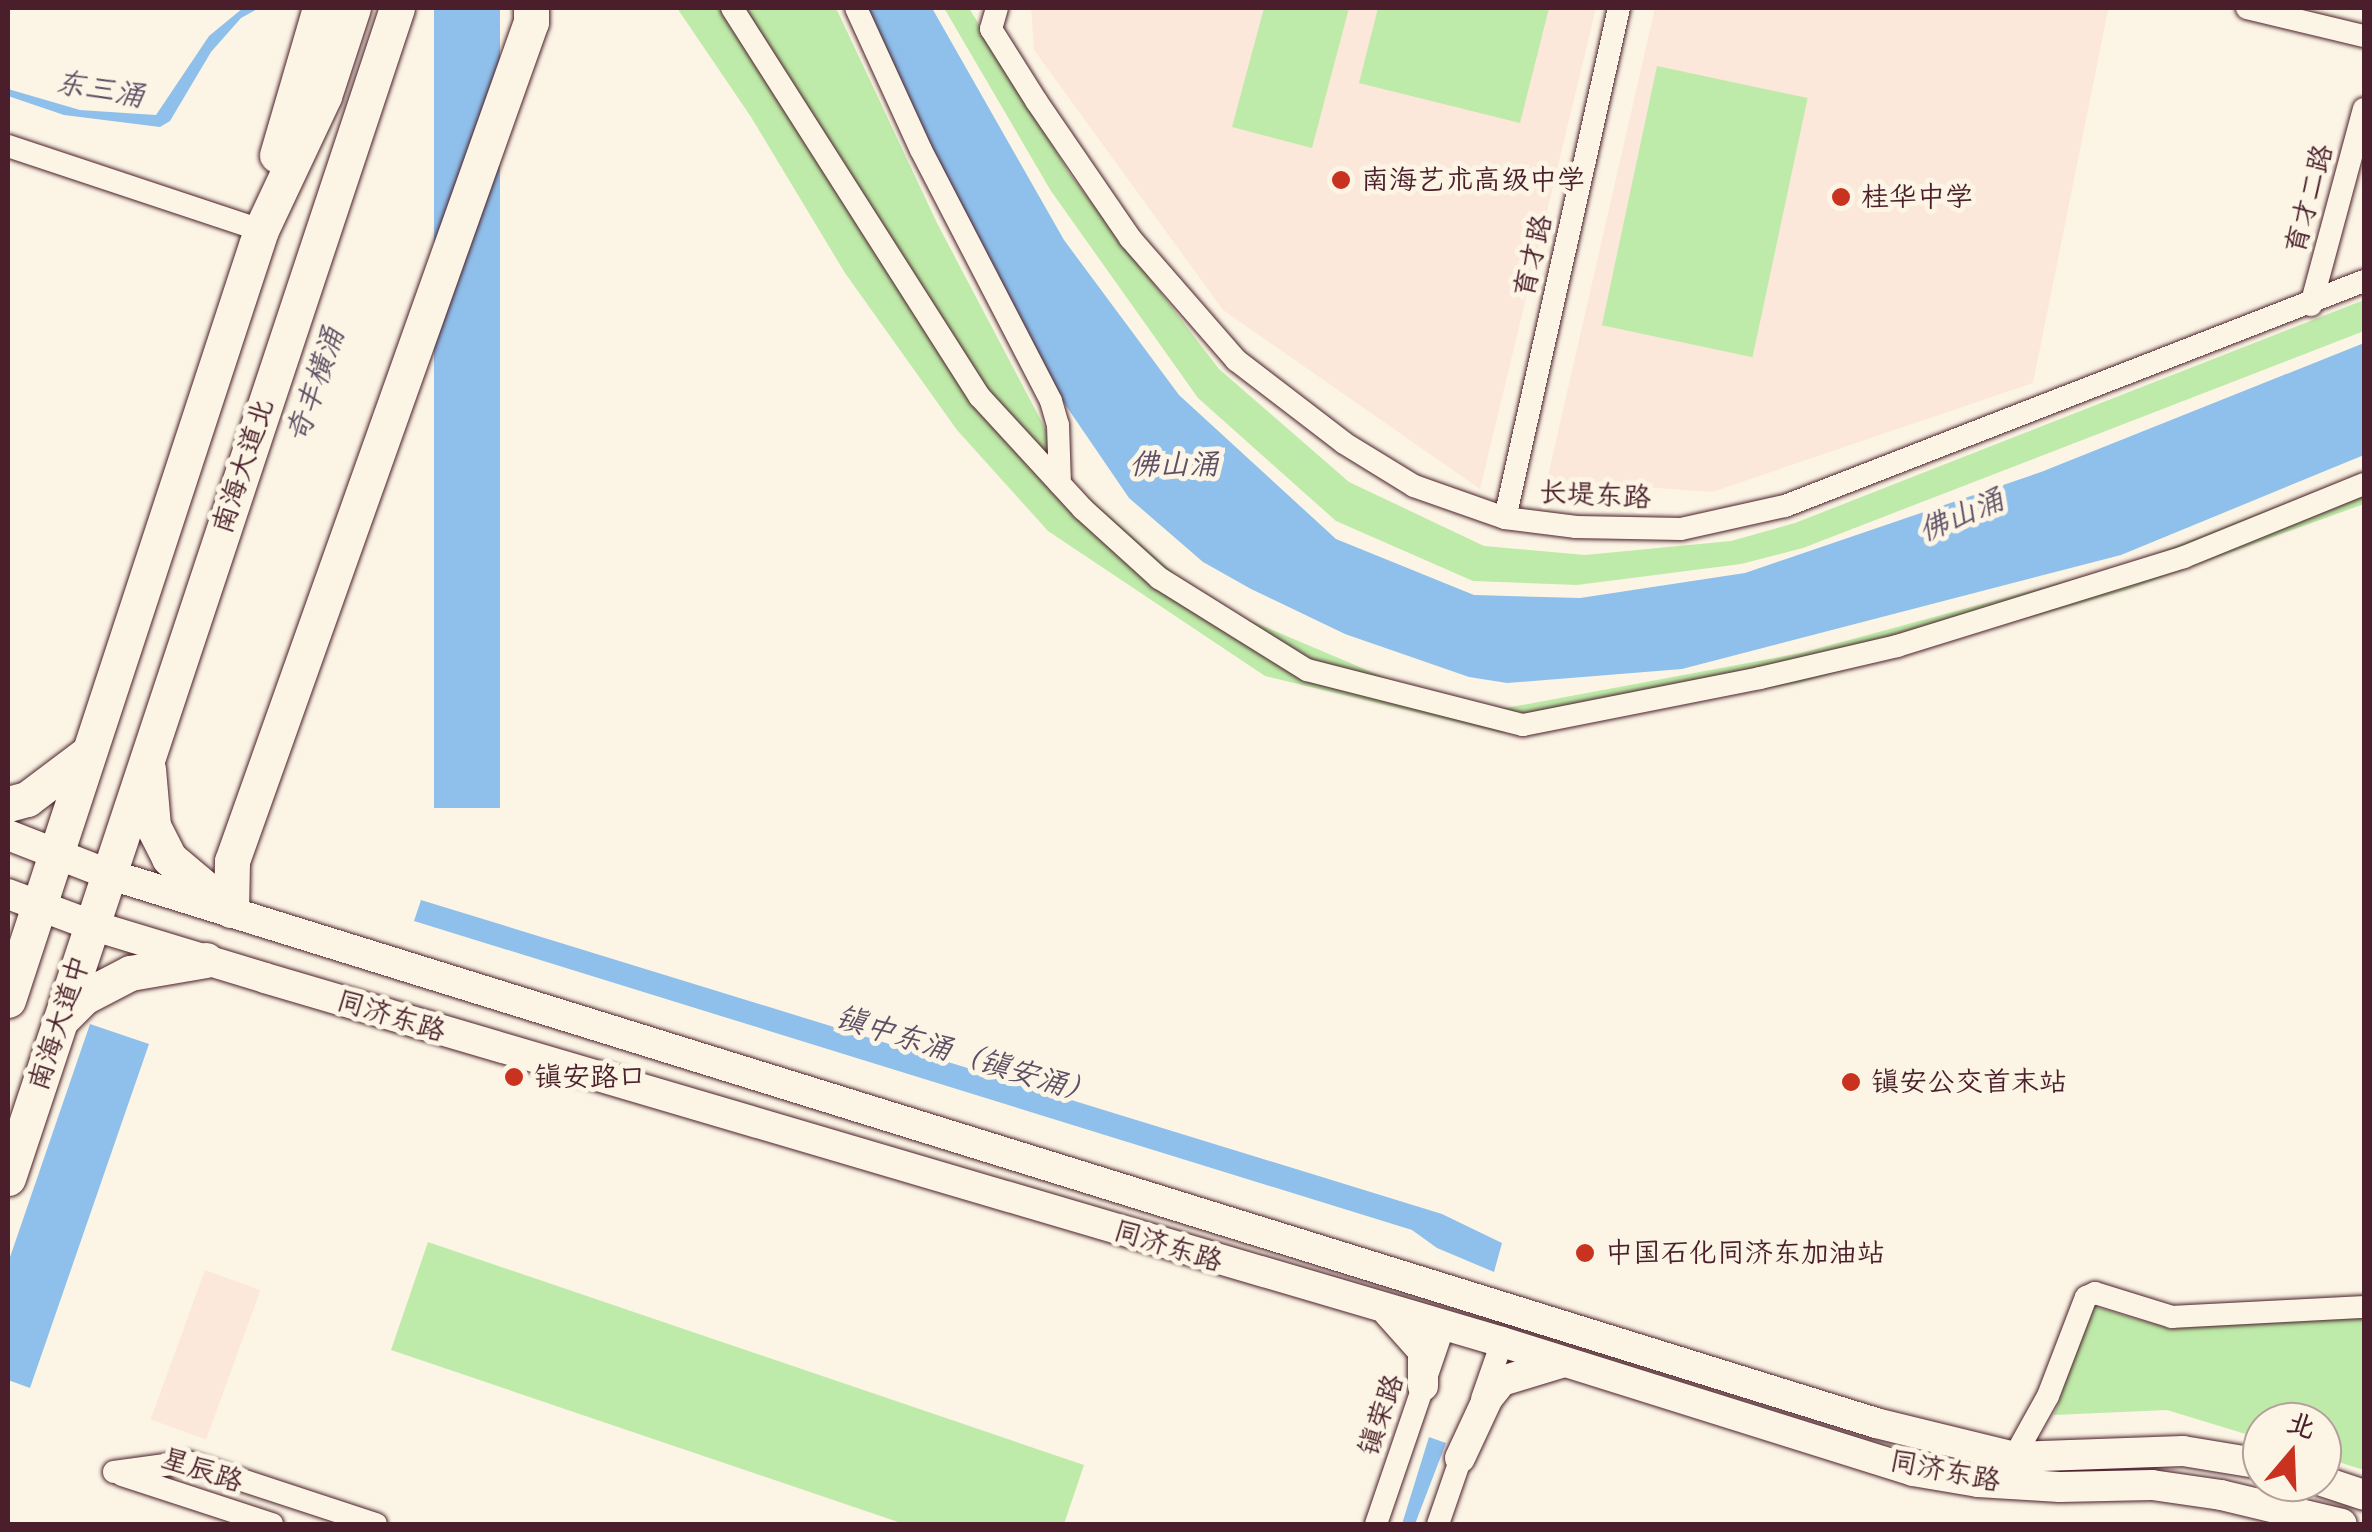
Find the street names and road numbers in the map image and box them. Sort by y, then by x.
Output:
street label: 育才二路 [2278,141,2340,257]
street label: 育才路 [1507,211,1559,301]
street label: 南海大道北 [205,394,281,538]
street label: 长堤东路 [1538,475,1652,515]
street label: 南海大道中 [21,951,97,1095]
street label: 同济东路 [333,984,449,1048]
street label: 同济东路 [1110,1214,1226,1278]
street label: 镇荣路 [1351,1370,1411,1460]
street label: 星辰路 [157,1441,247,1499]
street label: 同济东路 [1887,1444,2003,1498]

